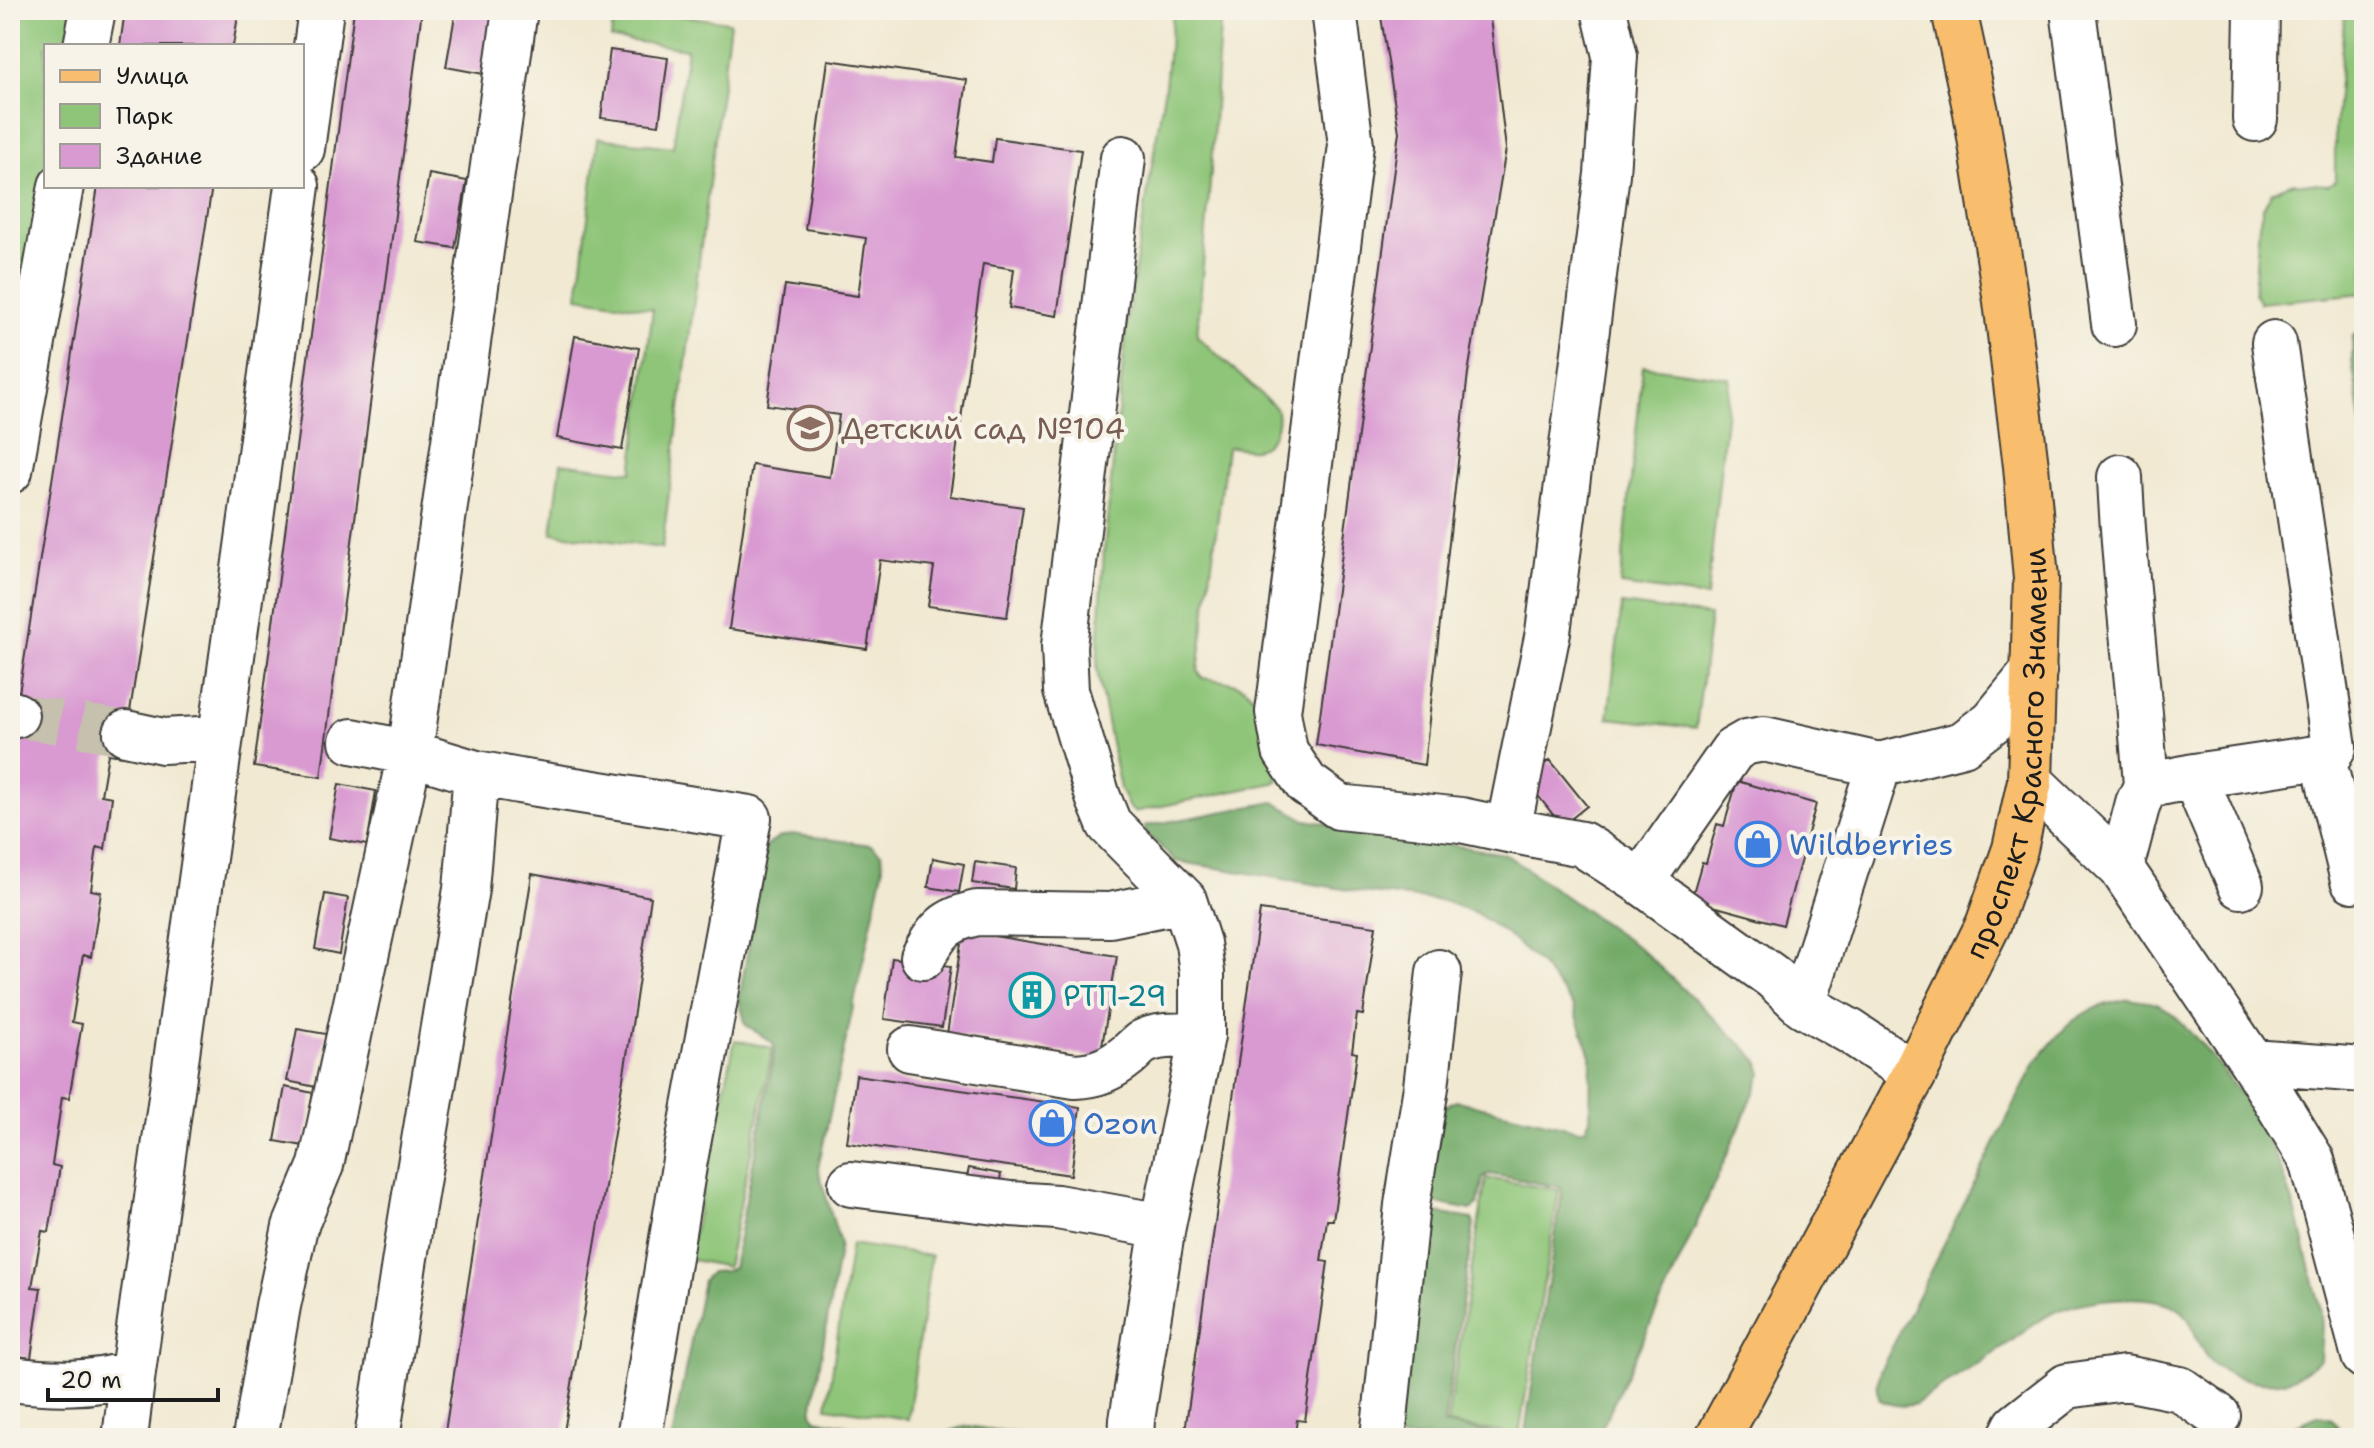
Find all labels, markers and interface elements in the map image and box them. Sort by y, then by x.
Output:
legend [44,44,304,188]
text: Улица [116,60,189,92]
text: Парк [116,100,173,132]
text: Здание [116,140,203,172]
school or university icon: Детский сад №104 [786,404,834,452]
place label: Детский сад №104 [841,408,1125,449]
street label: проспект Красного Знамени [1954,546,2057,965]
shop icon: Wildberries [1734,820,1782,868]
place label: Wildberries [1789,824,1953,865]
building icon: РТП-29 [1008,971,1056,1019]
place label: РТП-29 [1063,975,1167,1016]
shop icon: Ozon [1028,1099,1076,1147]
place label: Ozon [1083,1103,1158,1144]
scale bar [48,1352,218,1402]
text: 20 m [60,1364,122,1396]

